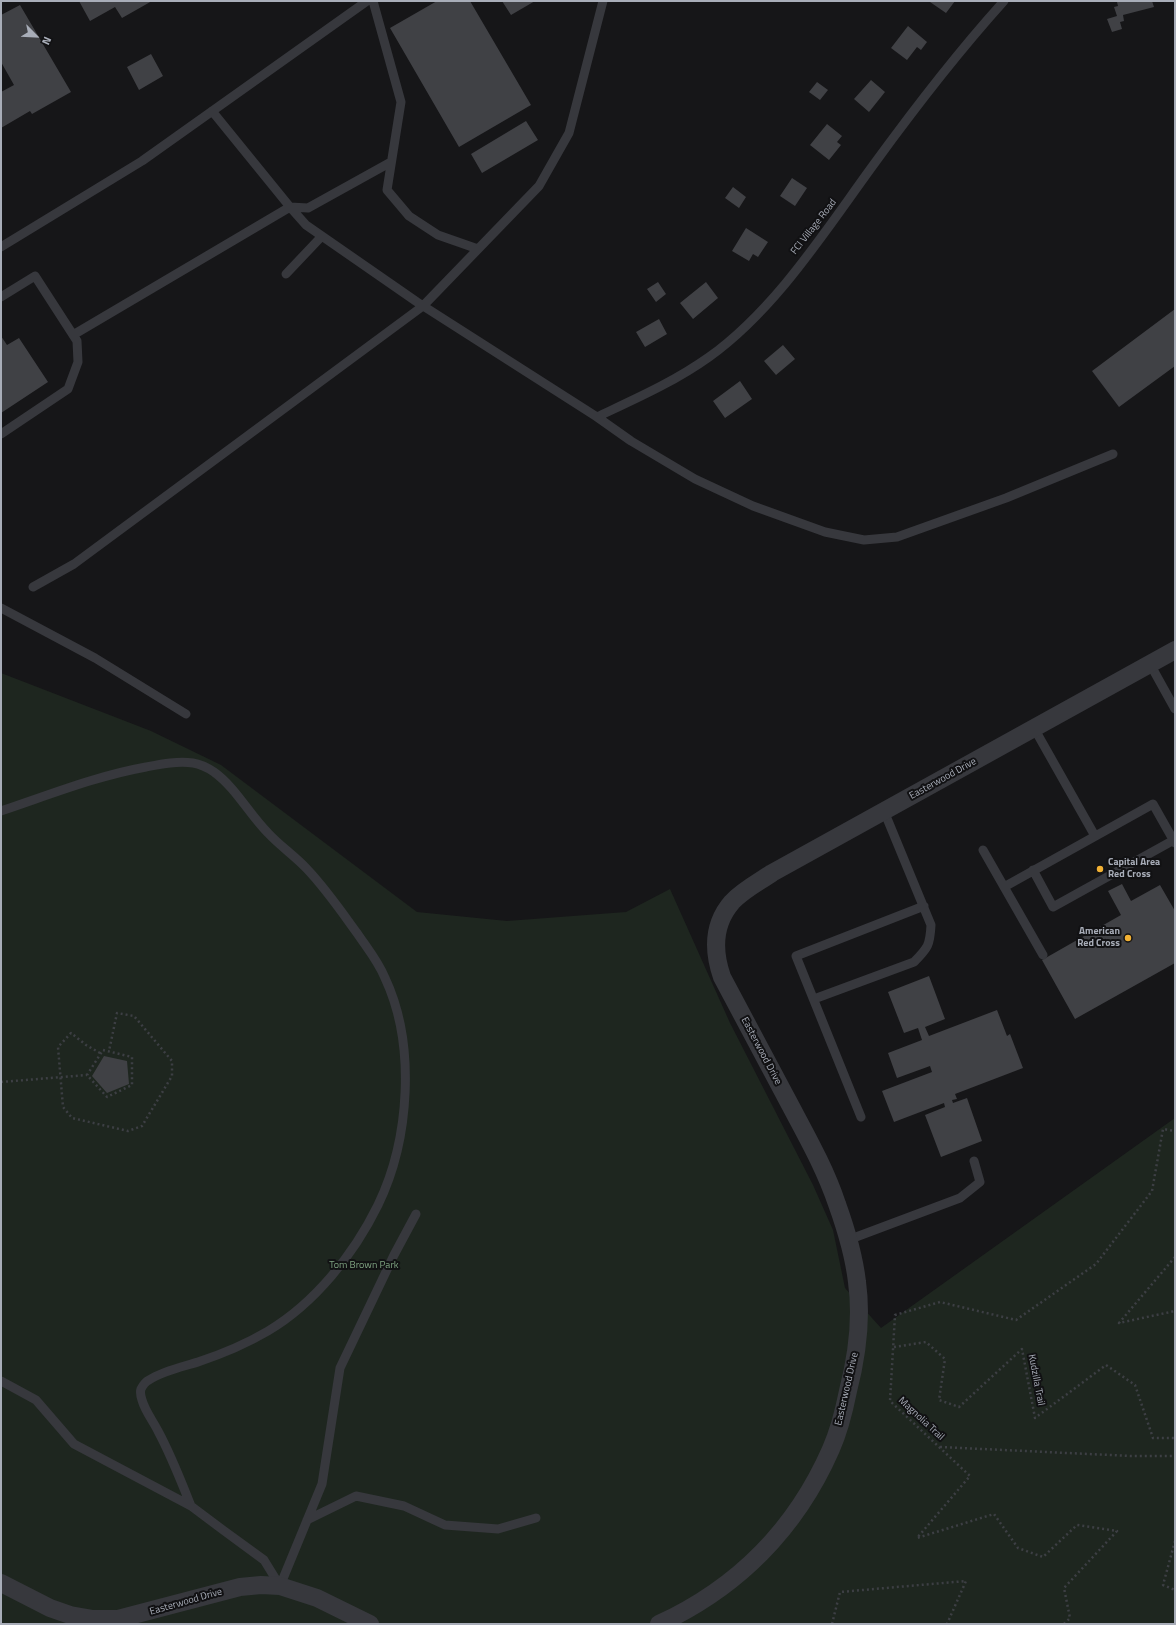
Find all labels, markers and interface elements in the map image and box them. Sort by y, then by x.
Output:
north arrow [16,16,56,56]
text: N [38,34,56,48]
street label: FCI Village Road [789,197,839,257]
street label: Easterwood Drive [907,756,979,802]
place label: Capital Area Red Cross [1108,857,1160,880]
marker: Capital Area Red Cross [1095,864,1105,874]
place label: American Red Cross [1077,926,1120,950]
marker: American Red Cross [1123,933,1133,943]
street label: Easterwood Drive [738,1015,784,1087]
park label: Tom Brown Park [329,1260,399,1272]
street label: Easterwood Drive [833,1351,861,1427]
street label: Kudzilla Trail [1025,1353,1047,1407]
street label: Magnolia Trail [896,1395,946,1443]
street label: Easterwood Drive [148,1586,224,1618]

